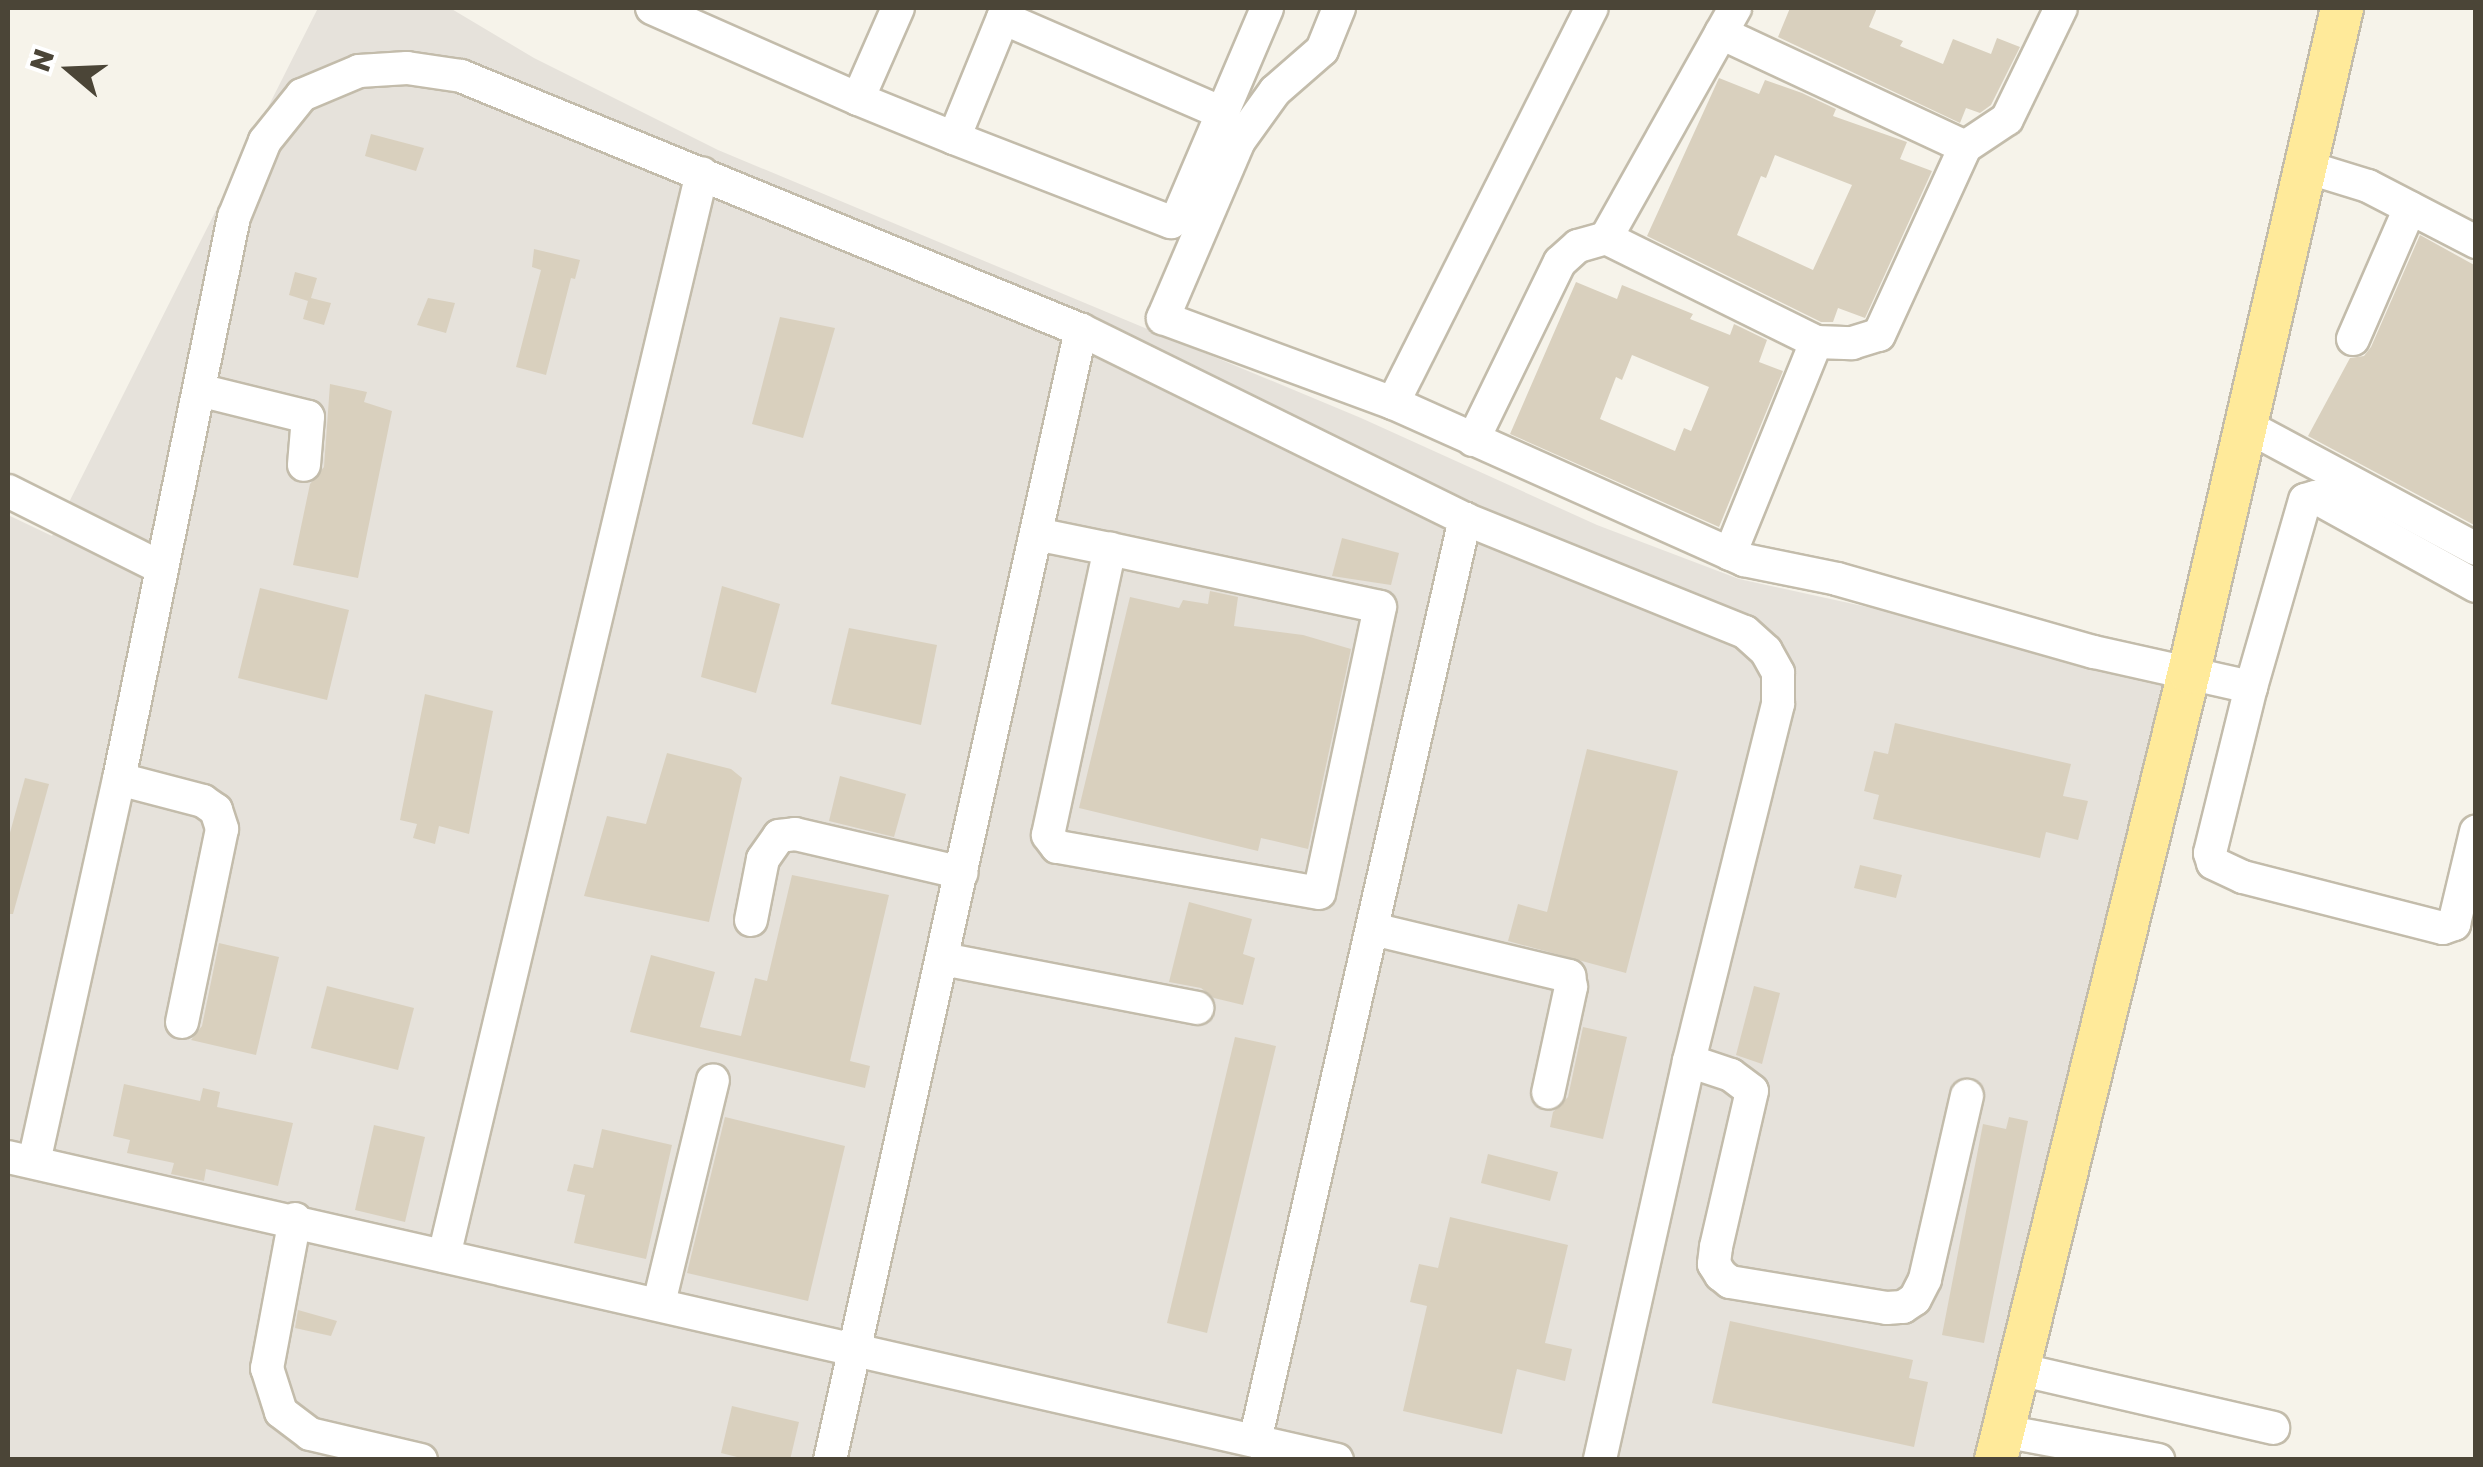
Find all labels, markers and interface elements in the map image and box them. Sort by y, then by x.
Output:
north arrow [20,20,120,120]
text: N [22,45,60,76]

